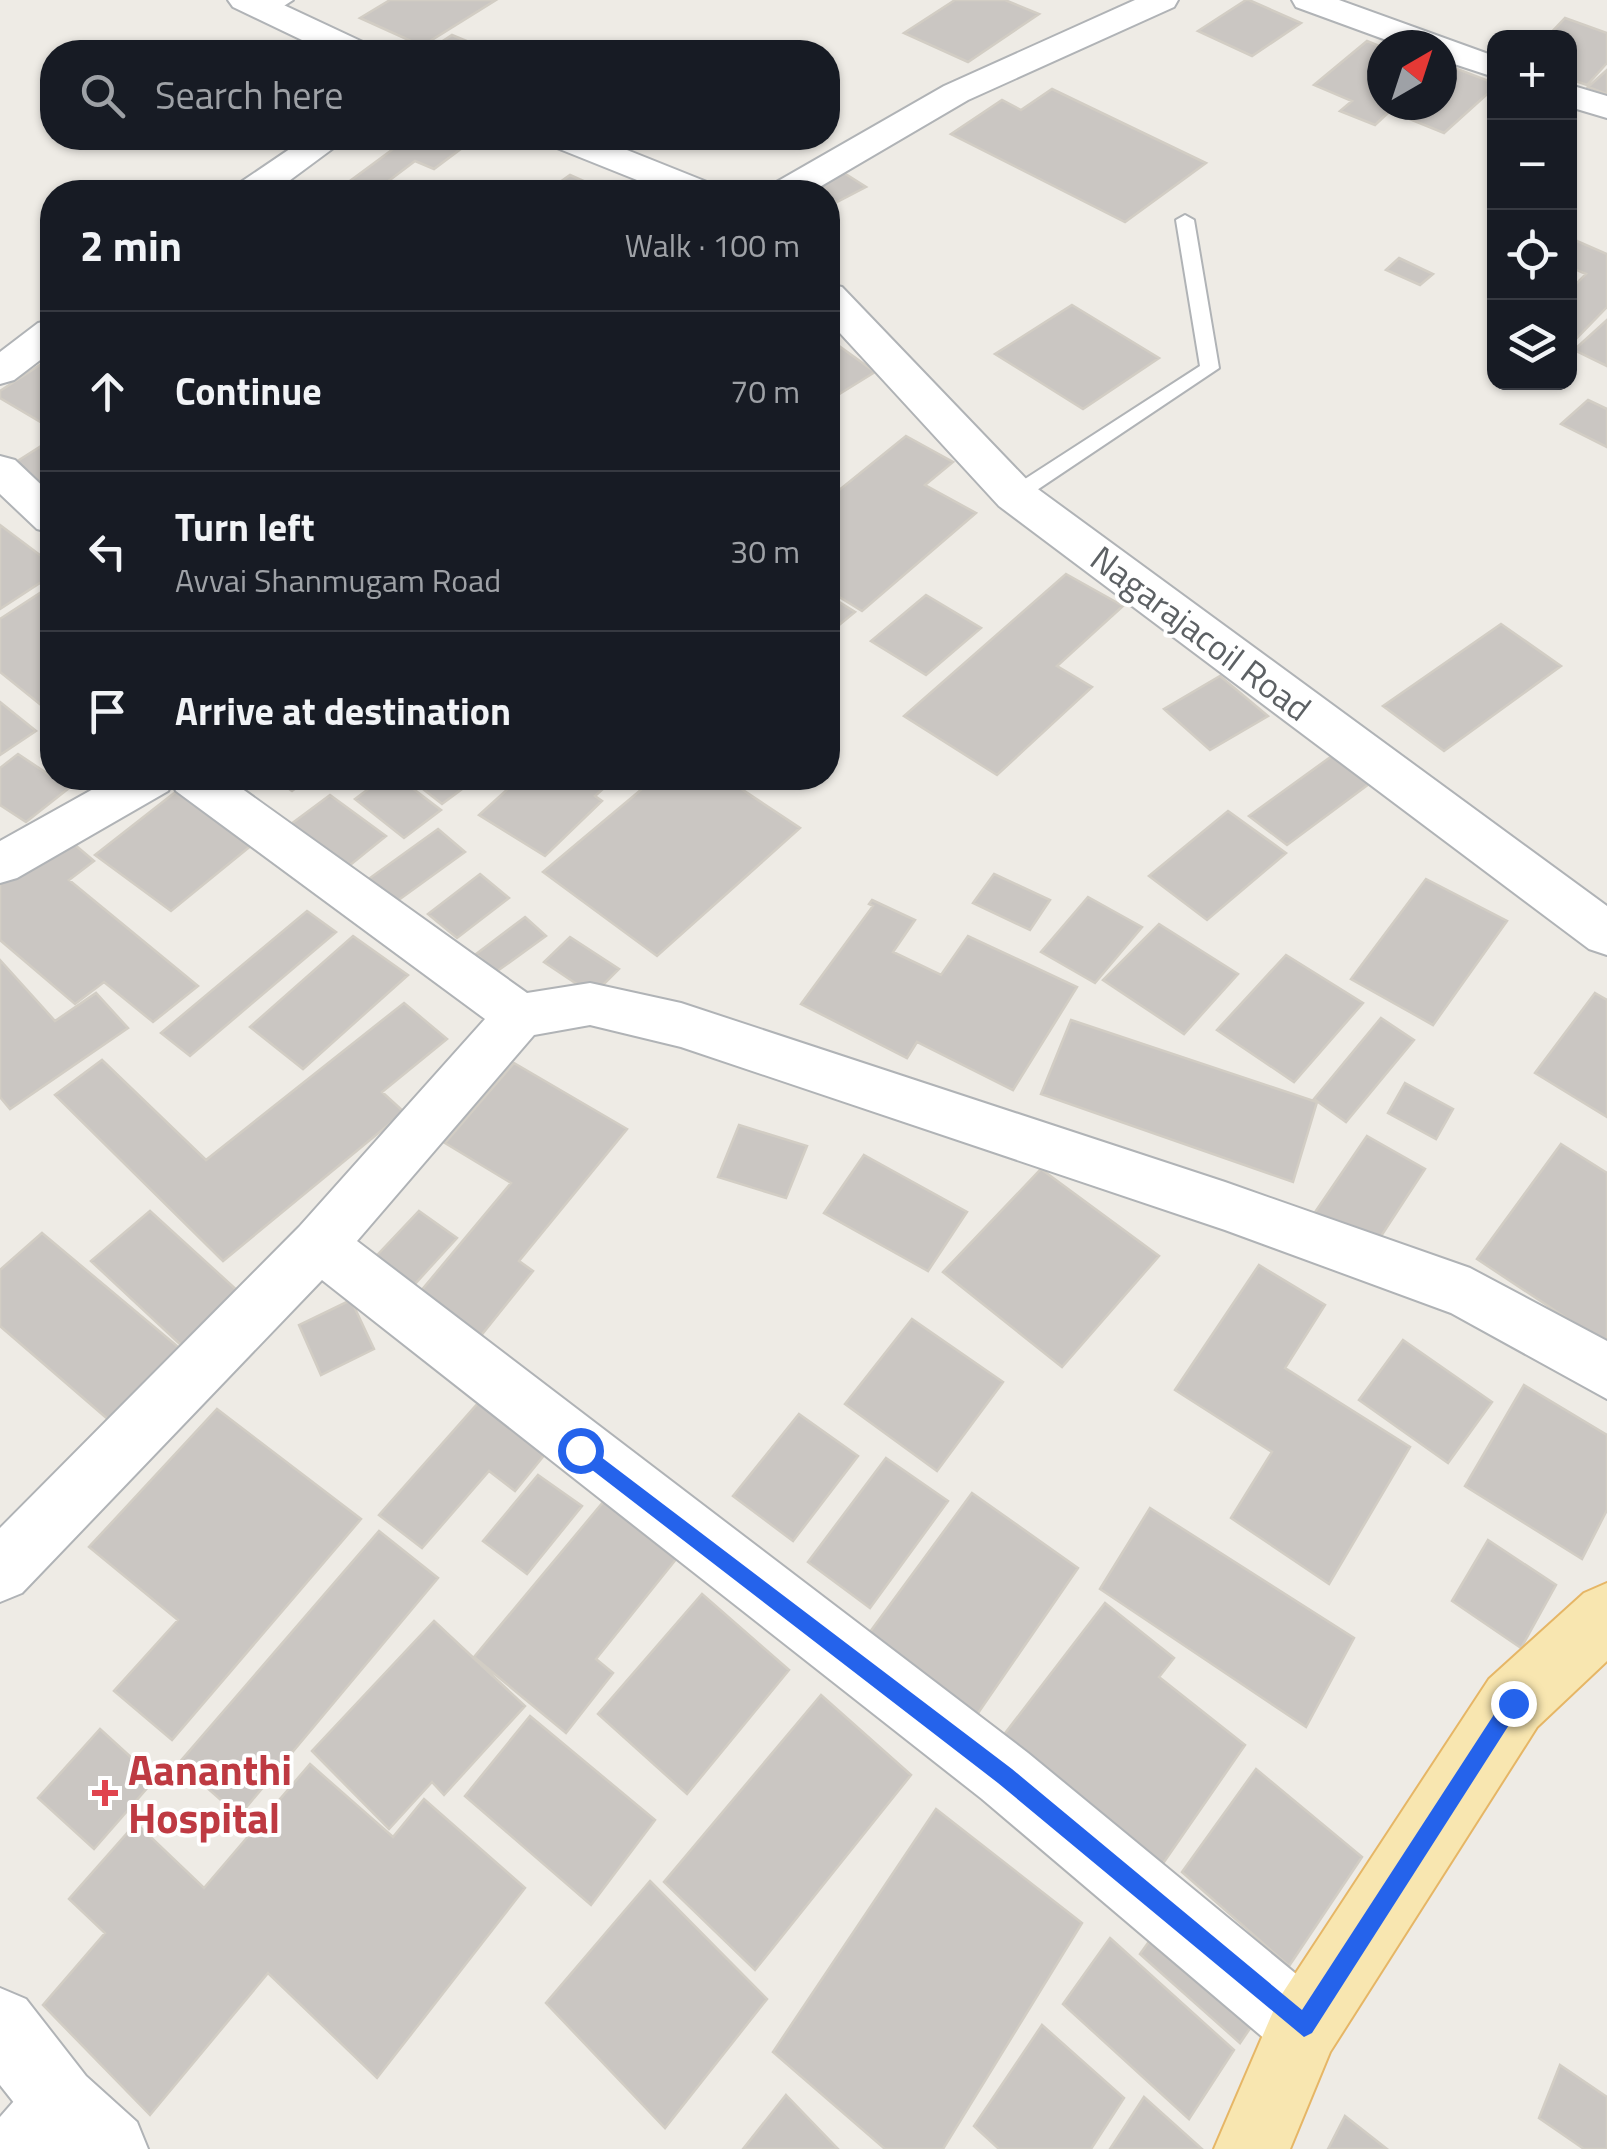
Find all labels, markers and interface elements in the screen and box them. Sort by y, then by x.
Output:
north arrow [1367,30,1457,120]
map controls [1487,30,1577,390]
button: + [1487,30,1577,120]
search box [40,40,840,150]
text: Search here [155,66,343,124]
icon: search [75,68,130,123]
button: − [1487,120,1577,210]
button: locate [1487,210,1577,300]
text: 2 min [80,213,182,277]
text: Walk · 100 m [625,221,800,269]
button: layers [1487,300,1577,390]
text: Continue [175,362,322,420]
icon: ahead [80,364,135,419]
text: 70 m [730,367,800,415]
text: Turn left [175,498,315,556]
icon: left [80,524,135,579]
text: 30 m [730,527,800,575]
street label: Nagarajacoil Road [1079,532,1323,734]
text: Avvai Shanmugam Road [175,556,501,604]
text: Arrive at destination [175,682,511,740]
icon: arrive [80,684,135,739]
route start [558,1428,604,1474]
route end [1491,1681,1537,1727]
place label: Aananthi Hospital [128,1737,292,1849]
marker: Aananthi Hospital [92,1780,118,1806]

